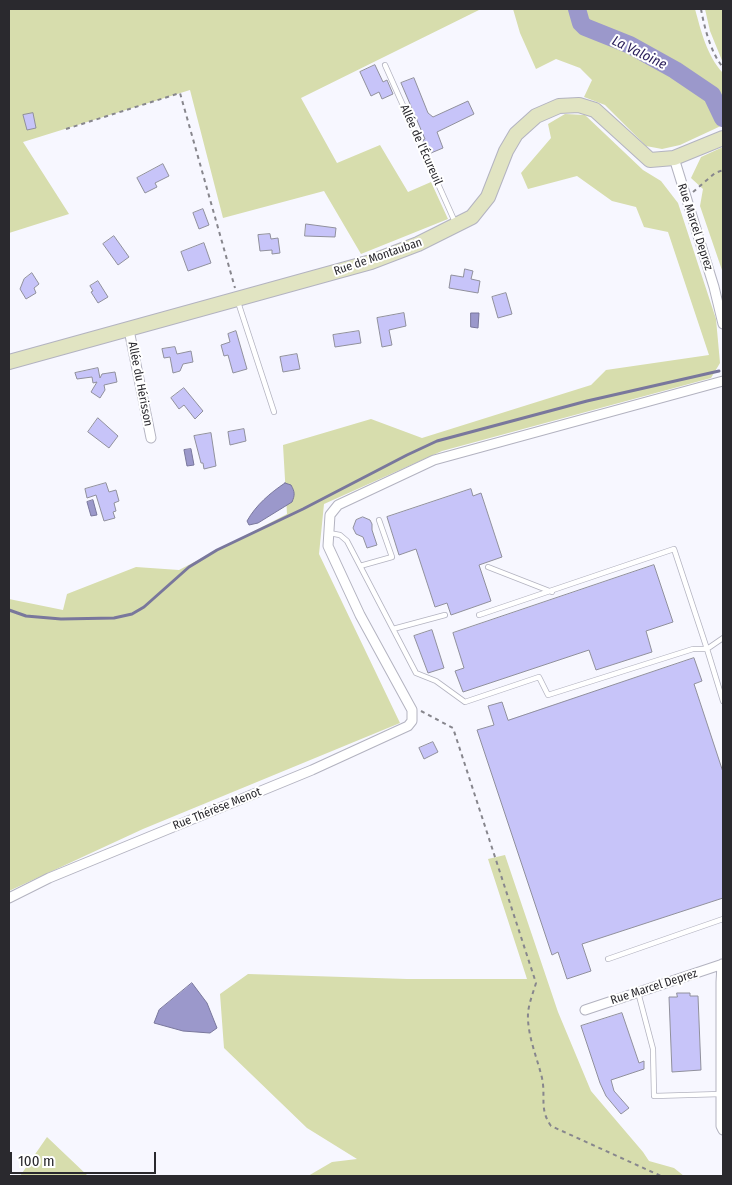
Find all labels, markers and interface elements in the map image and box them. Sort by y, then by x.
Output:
water label: La Valoine [609,33,669,73]
street label: Allée de l'Écureuil [397,102,445,188]
street label: Rue Marcel Deprez [674,182,716,272]
street label: Rue de Montauban [332,235,424,279]
street label: Allée du Hérisson [125,340,155,428]
street label: Rue Thérèse Menot [171,785,263,833]
street label: Rue Marcel Deprez [609,966,699,1008]
scale bar [12,1142,159,1174]
text: 100 m [18,1152,55,1170]

